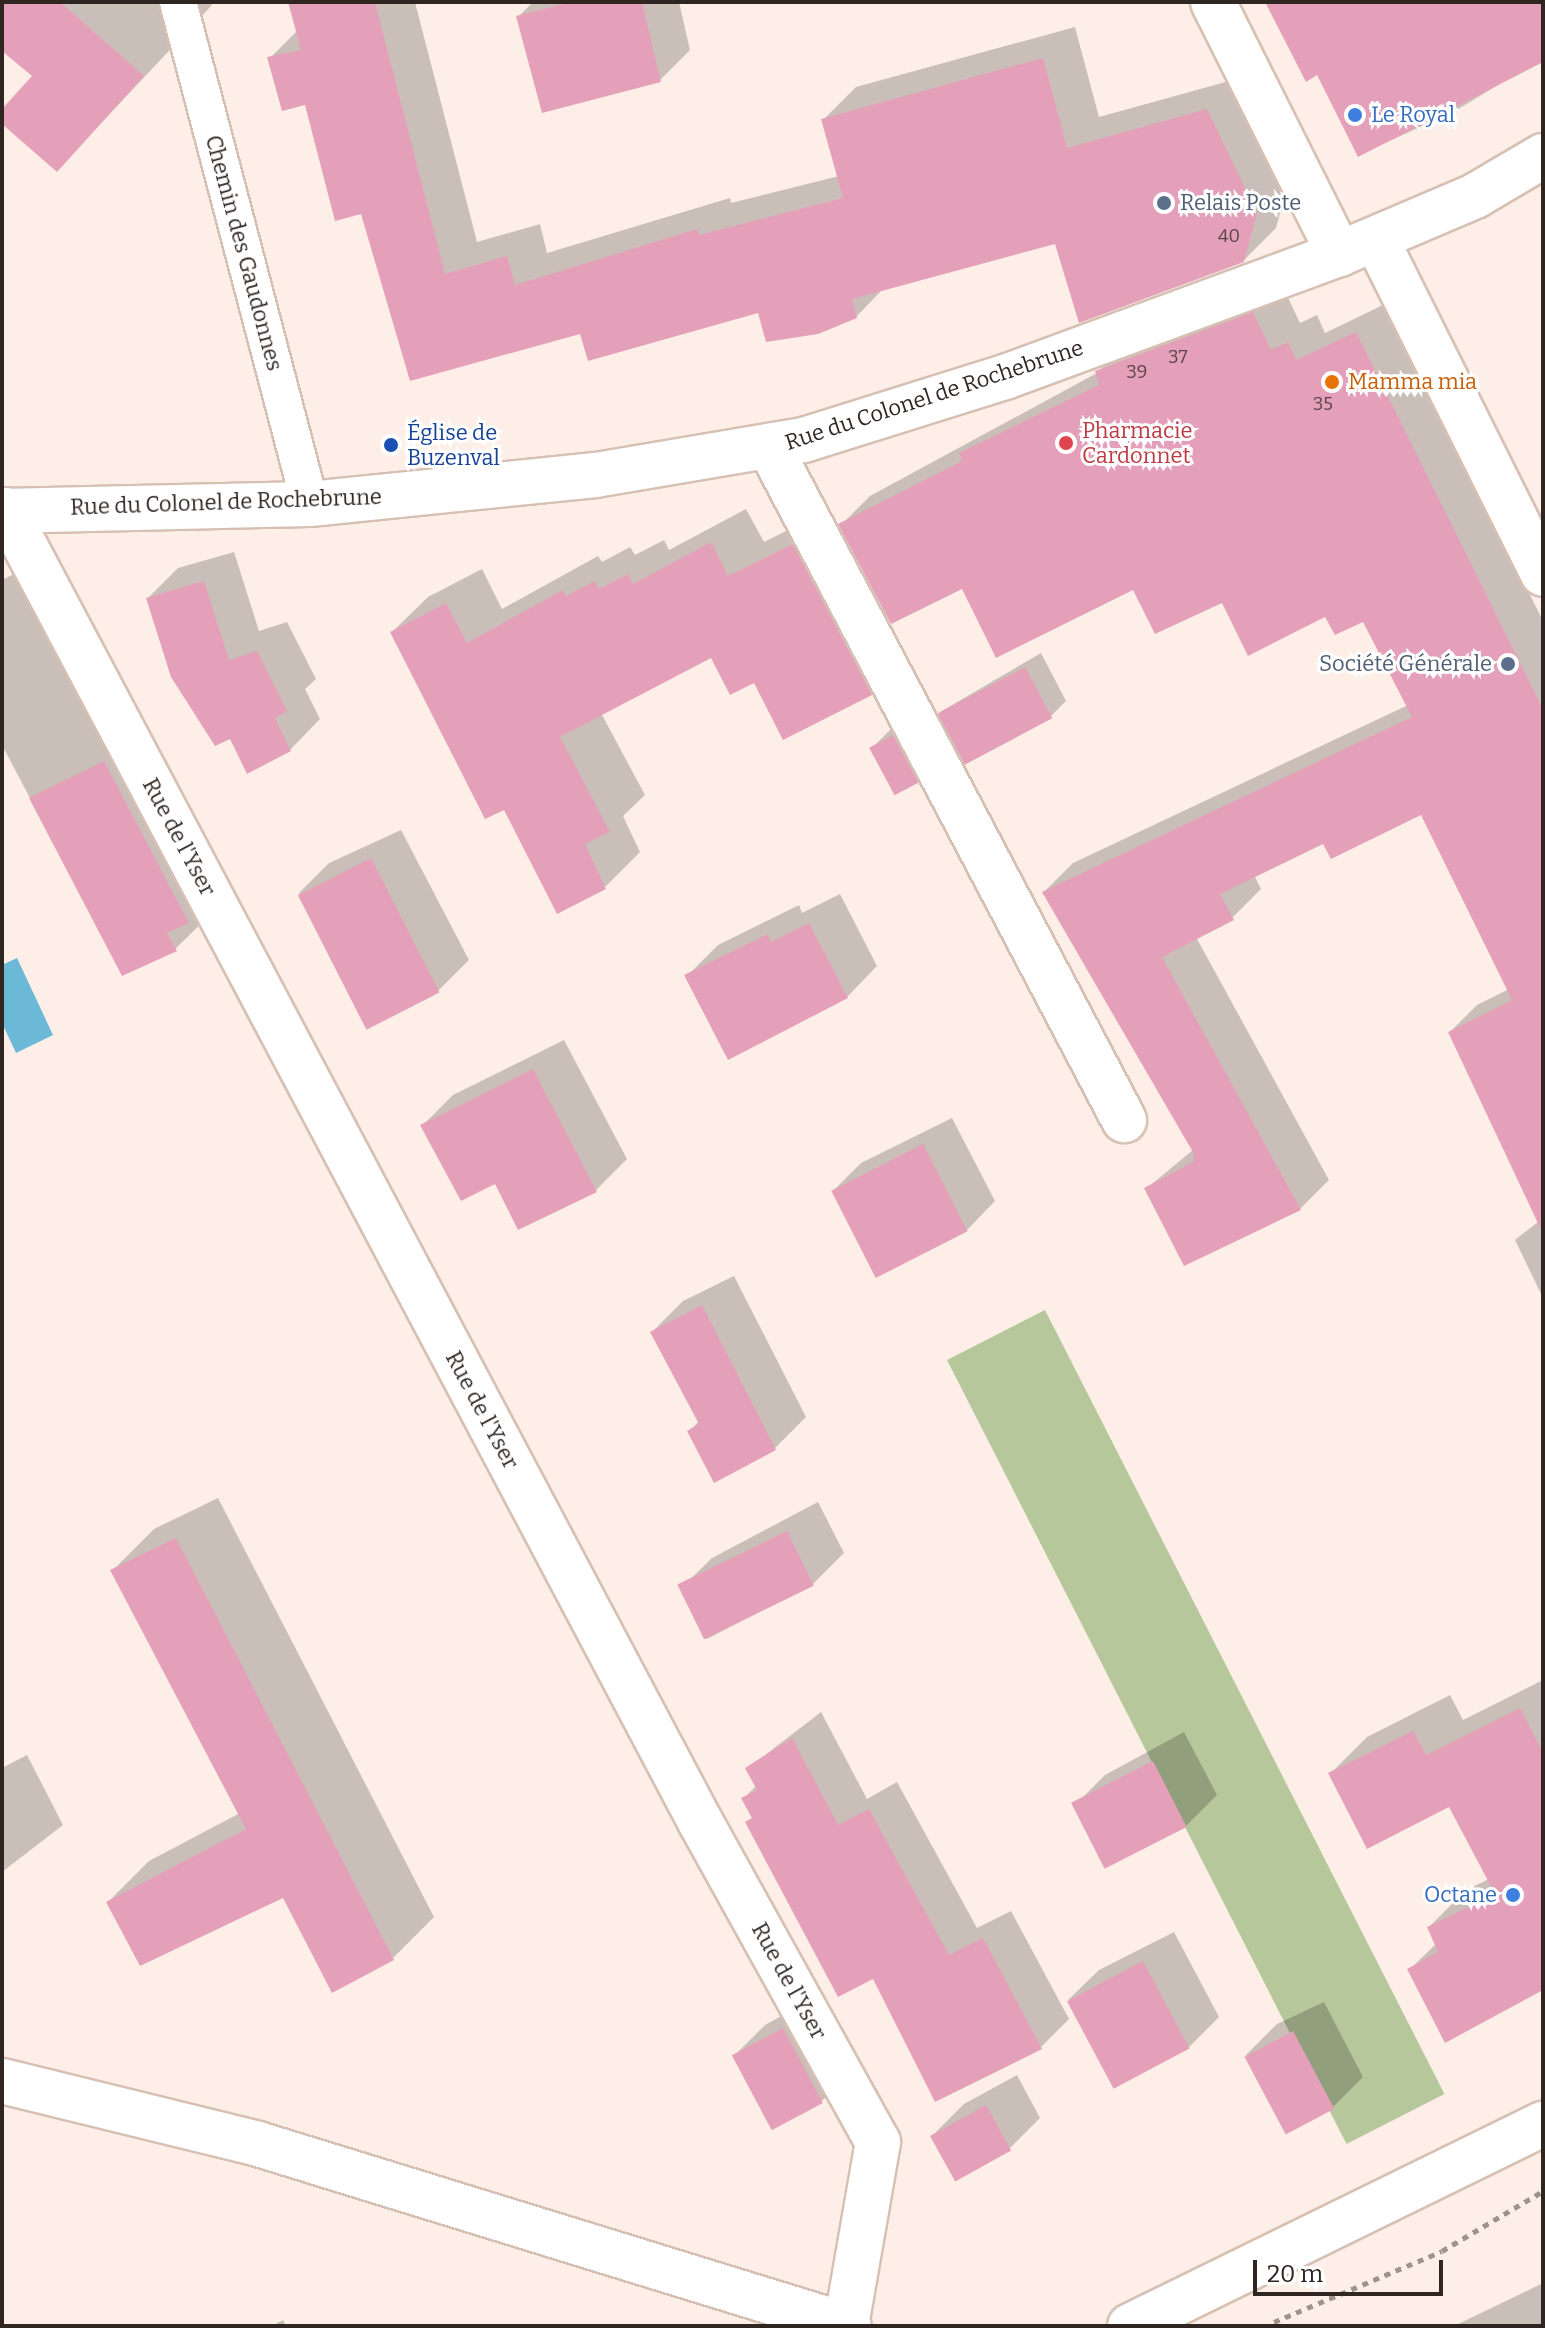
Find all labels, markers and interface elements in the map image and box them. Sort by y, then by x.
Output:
place label: Le Royal [1371,102,1455,128]
marker: Le Royal [1346,106,1364,124]
street label: Chemin des Gaudonnes [200,132,288,374]
place label: Relais Poste [1180,190,1301,216]
marker: Relais Poste [1155,194,1173,212]
house number: 40 [1218,225,1240,247]
street label: Rue du Colonel de Rochebrune [782,334,1086,456]
house number: 37 [1168,346,1188,368]
house number: 39 [1127,361,1147,383]
place label: Mamma mia [1348,369,1477,395]
marker: Mamma mia [1323,373,1341,391]
house number: 35 [1313,393,1333,415]
place label: Pharmacie Cardonnet [1082,417,1193,468]
place label: Église de Buzenval [407,419,500,470]
marker: Pharmacie Cardonnet [1057,434,1075,452]
marker: Église de Buzenval [382,436,400,454]
street label: Rue du Colonel de Rochebrune [70,483,382,521]
place label: Société Générale [1319,651,1492,677]
marker: Société Générale [1499,655,1517,673]
street label: Rue de l'Yser [137,774,221,900]
street label: Rue de l'Yser [440,1347,524,1473]
place label: Octane [1424,1882,1497,1908]
marker: Octane [1504,1886,1522,1904]
street label: Rue de l'Yser [746,1918,832,2044]
scale bar [1257,2244,1447,2294]
text: 20 m [1267,2260,1323,2288]

